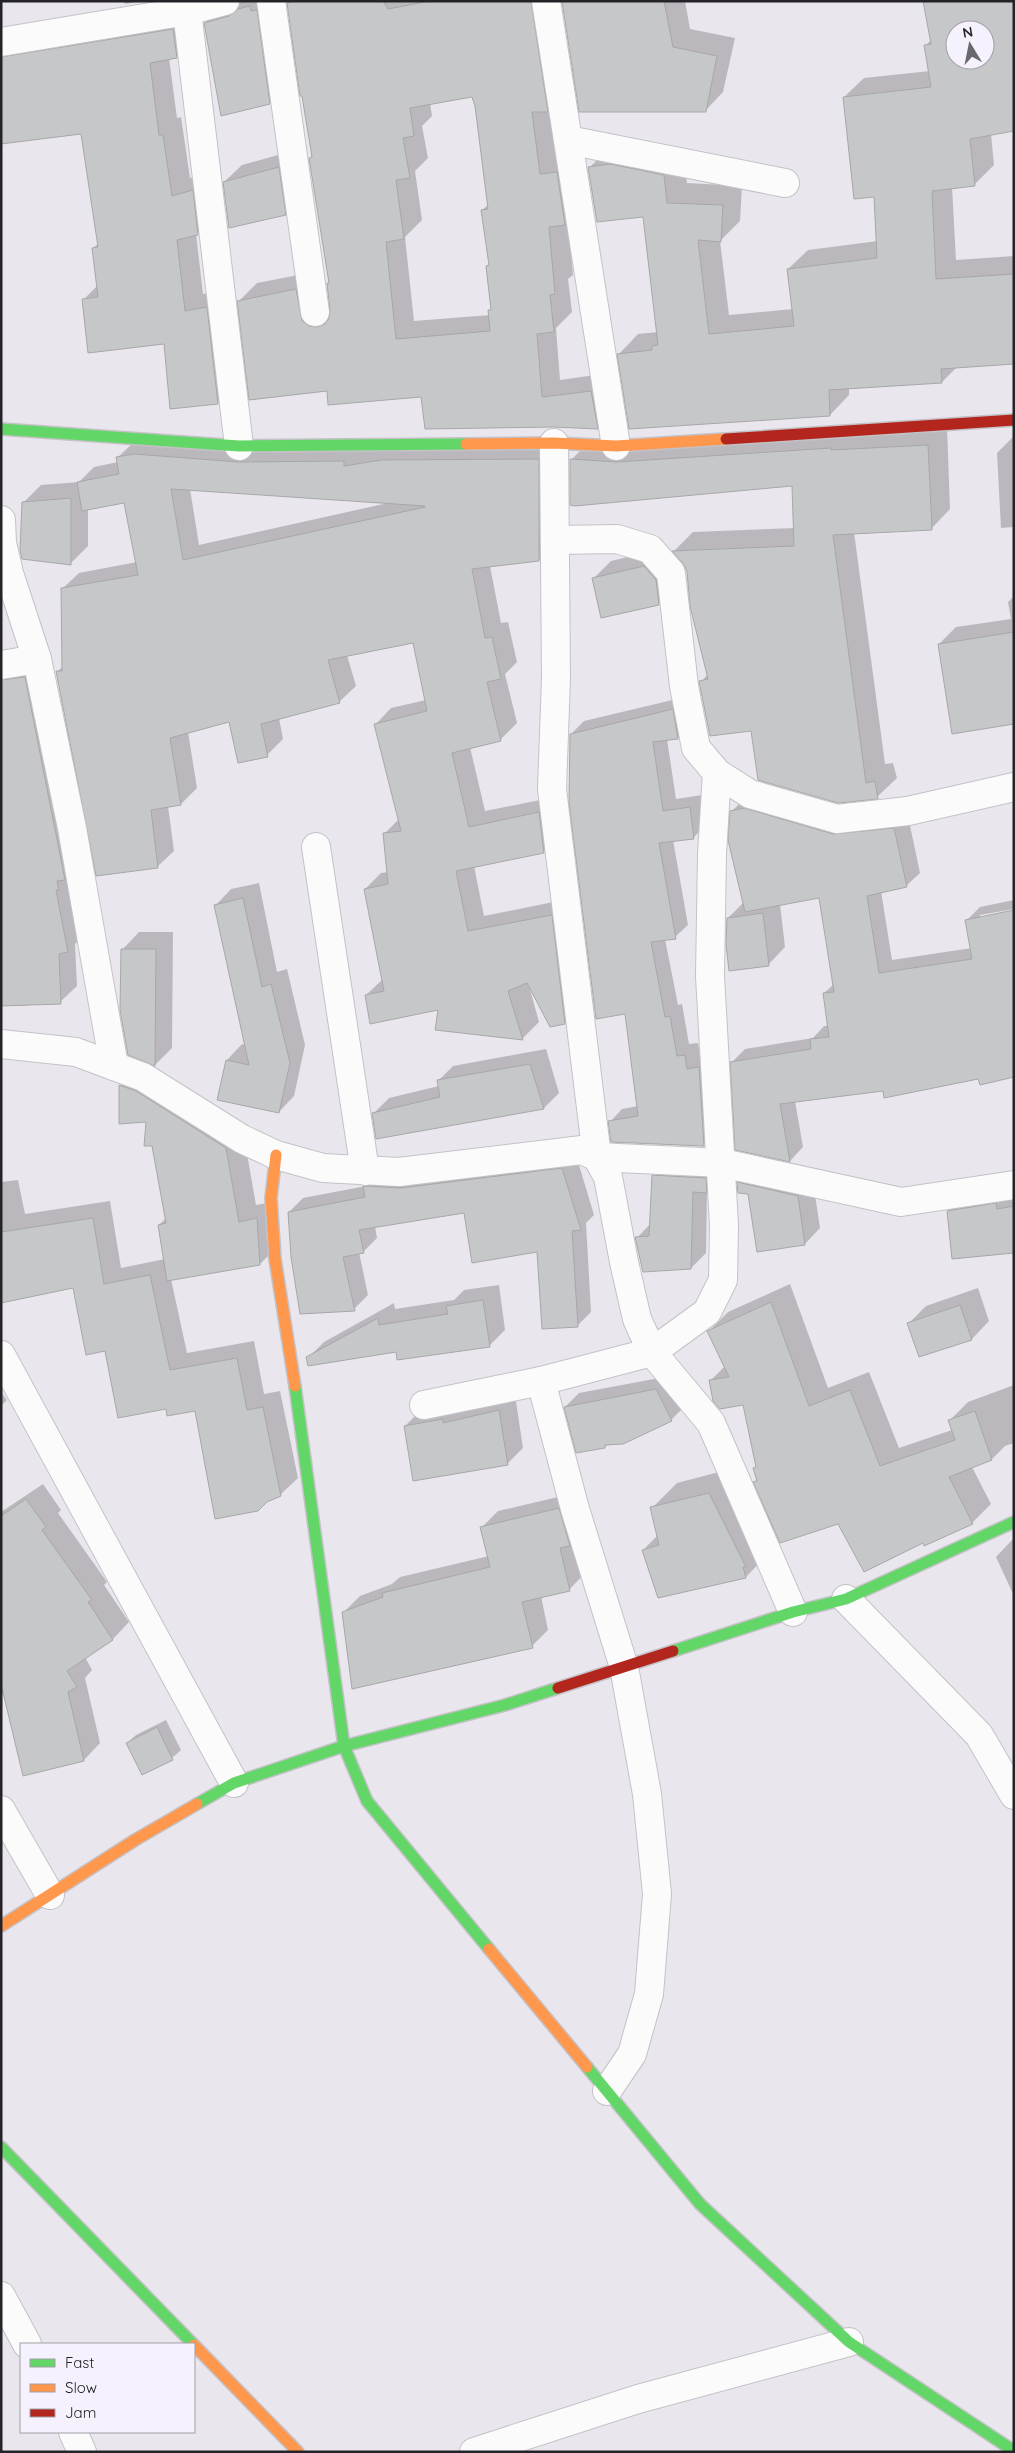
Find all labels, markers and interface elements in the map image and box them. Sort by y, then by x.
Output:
north arrow [945,20,995,70]
text: N [961,22,974,42]
legend [20,2343,195,2433]
text: Fast [65,2353,94,2372]
text: Slow [65,2378,97,2397]
text: Jam [65,2403,96,2422]

